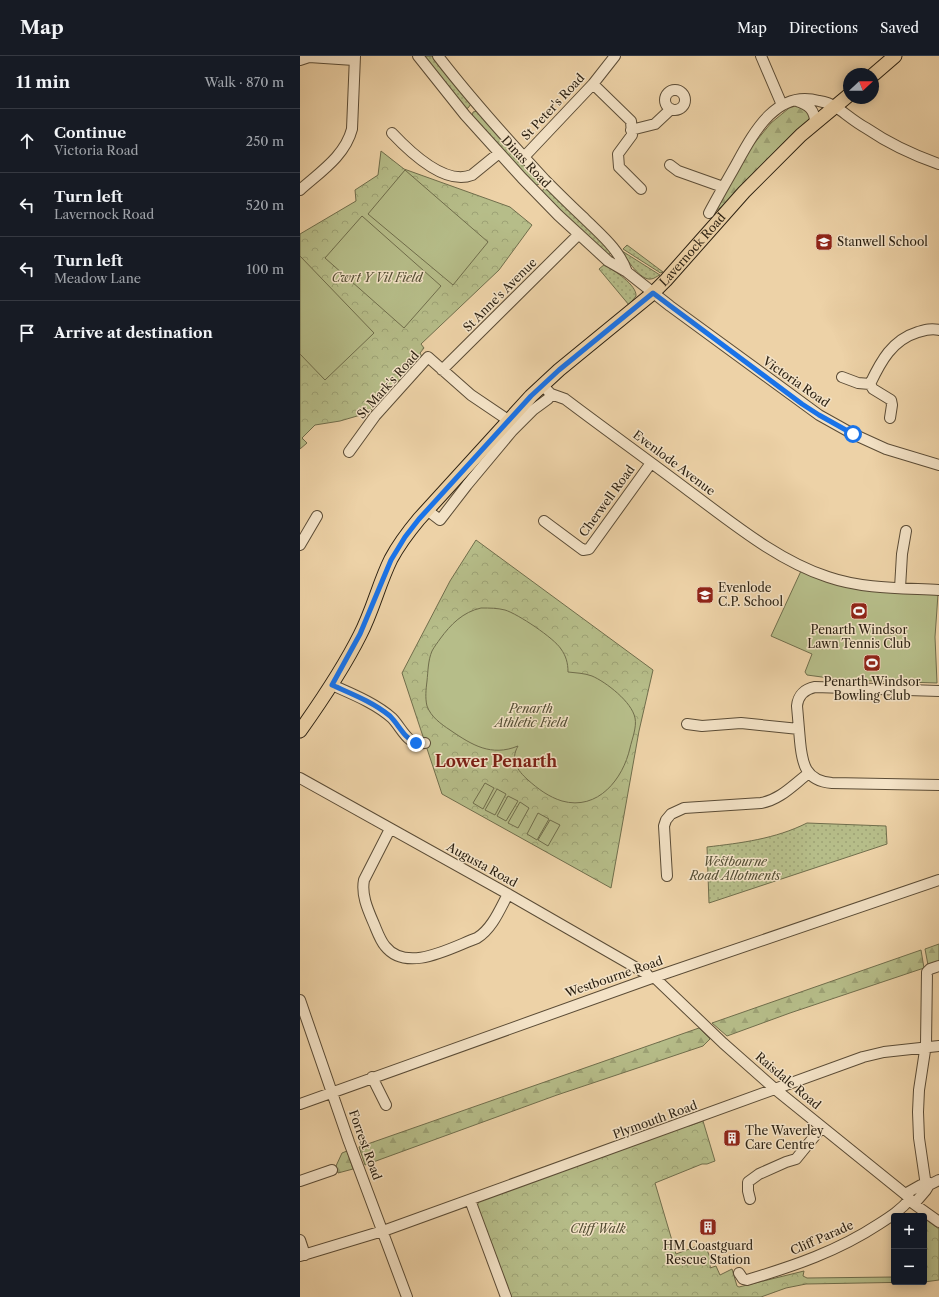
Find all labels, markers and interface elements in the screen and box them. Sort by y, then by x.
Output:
text: Map [20,16,64,39]
text: Map [737,19,767,37]
text: Directions [789,19,858,37]
text: Saved [880,19,919,37]
north arrow [843,68,879,104]
street label: St Peter's Road [518,70,588,143]
text: 11 min [16,72,70,92]
text: Walk · 870 m [204,74,284,90]
text: Continue [54,123,126,142]
icon: ahead [16,130,38,152]
text: 250 m [246,133,284,149]
street label: Dinas Road [499,133,555,191]
text: Victoria Road [54,142,138,158]
text: Turn left [54,187,123,206]
icon: left [16,194,38,216]
text: 520 m [246,197,284,213]
text: Lavernock Road [54,206,154,222]
street label: Lavernock Road [656,209,729,289]
school or university icon: Stanwell School [814,232,834,252]
place label: Stanwell School [837,234,928,249]
text: Turn left [54,251,123,270]
street label: St Anne's Avenue [460,255,540,335]
icon: left [16,258,38,280]
text: 100 m [246,261,284,277]
text: Meadow Lane [54,270,141,286]
park label: Cwrt Y Vil Field [332,270,424,285]
icon: arrive [16,322,38,344]
text: Arrive at destination [54,323,213,342]
street label: St Mark's Road [353,347,422,421]
street label: Victoria Road [759,353,833,410]
route start [844,425,862,443]
street label: Evenlode Avenue [630,427,719,499]
street label: Cherwell Road [576,461,638,539]
place label: Evenlode C.P. School [718,580,783,609]
school or university icon: Evenlode C.P. School [695,585,715,605]
sports icon: Penarth Windsor Lawn Tennis Club [849,601,869,621]
place label: Penarth Windsor Lawn Tennis Club [807,622,911,651]
sports icon: Penarth Windsor Bowling Club [862,653,882,673]
place label: Penarth Windsor Bowling Club [824,674,920,703]
park label: Penarth Athletic Field [493,701,569,730]
route end [407,734,425,752]
district label: Lower Penarth [435,751,557,771]
street label: Augusta Road [443,839,521,890]
park label: Westbourne Road Allotments [689,854,781,883]
street label: Westbourne Road [562,953,665,1001]
street label: Raisdale Road [753,1049,825,1113]
street label: Plymouth Road [611,1097,700,1142]
street label: Forrest Road [346,1108,385,1183]
place label: The Waverley Care Centre [745,1123,824,1152]
building icon: The Waverley Care Centre [722,1128,742,1148]
map controls [891,1213,927,1285]
button: + [891,1213,927,1249]
building icon: HM Coastguard Rescue Station [698,1217,718,1237]
street label: Cliff Parade [788,1217,856,1258]
park label: Cliff Walk [570,1221,627,1236]
place label: HM Coastguard Rescue Station [663,1238,754,1267]
button: − [891,1249,927,1285]

